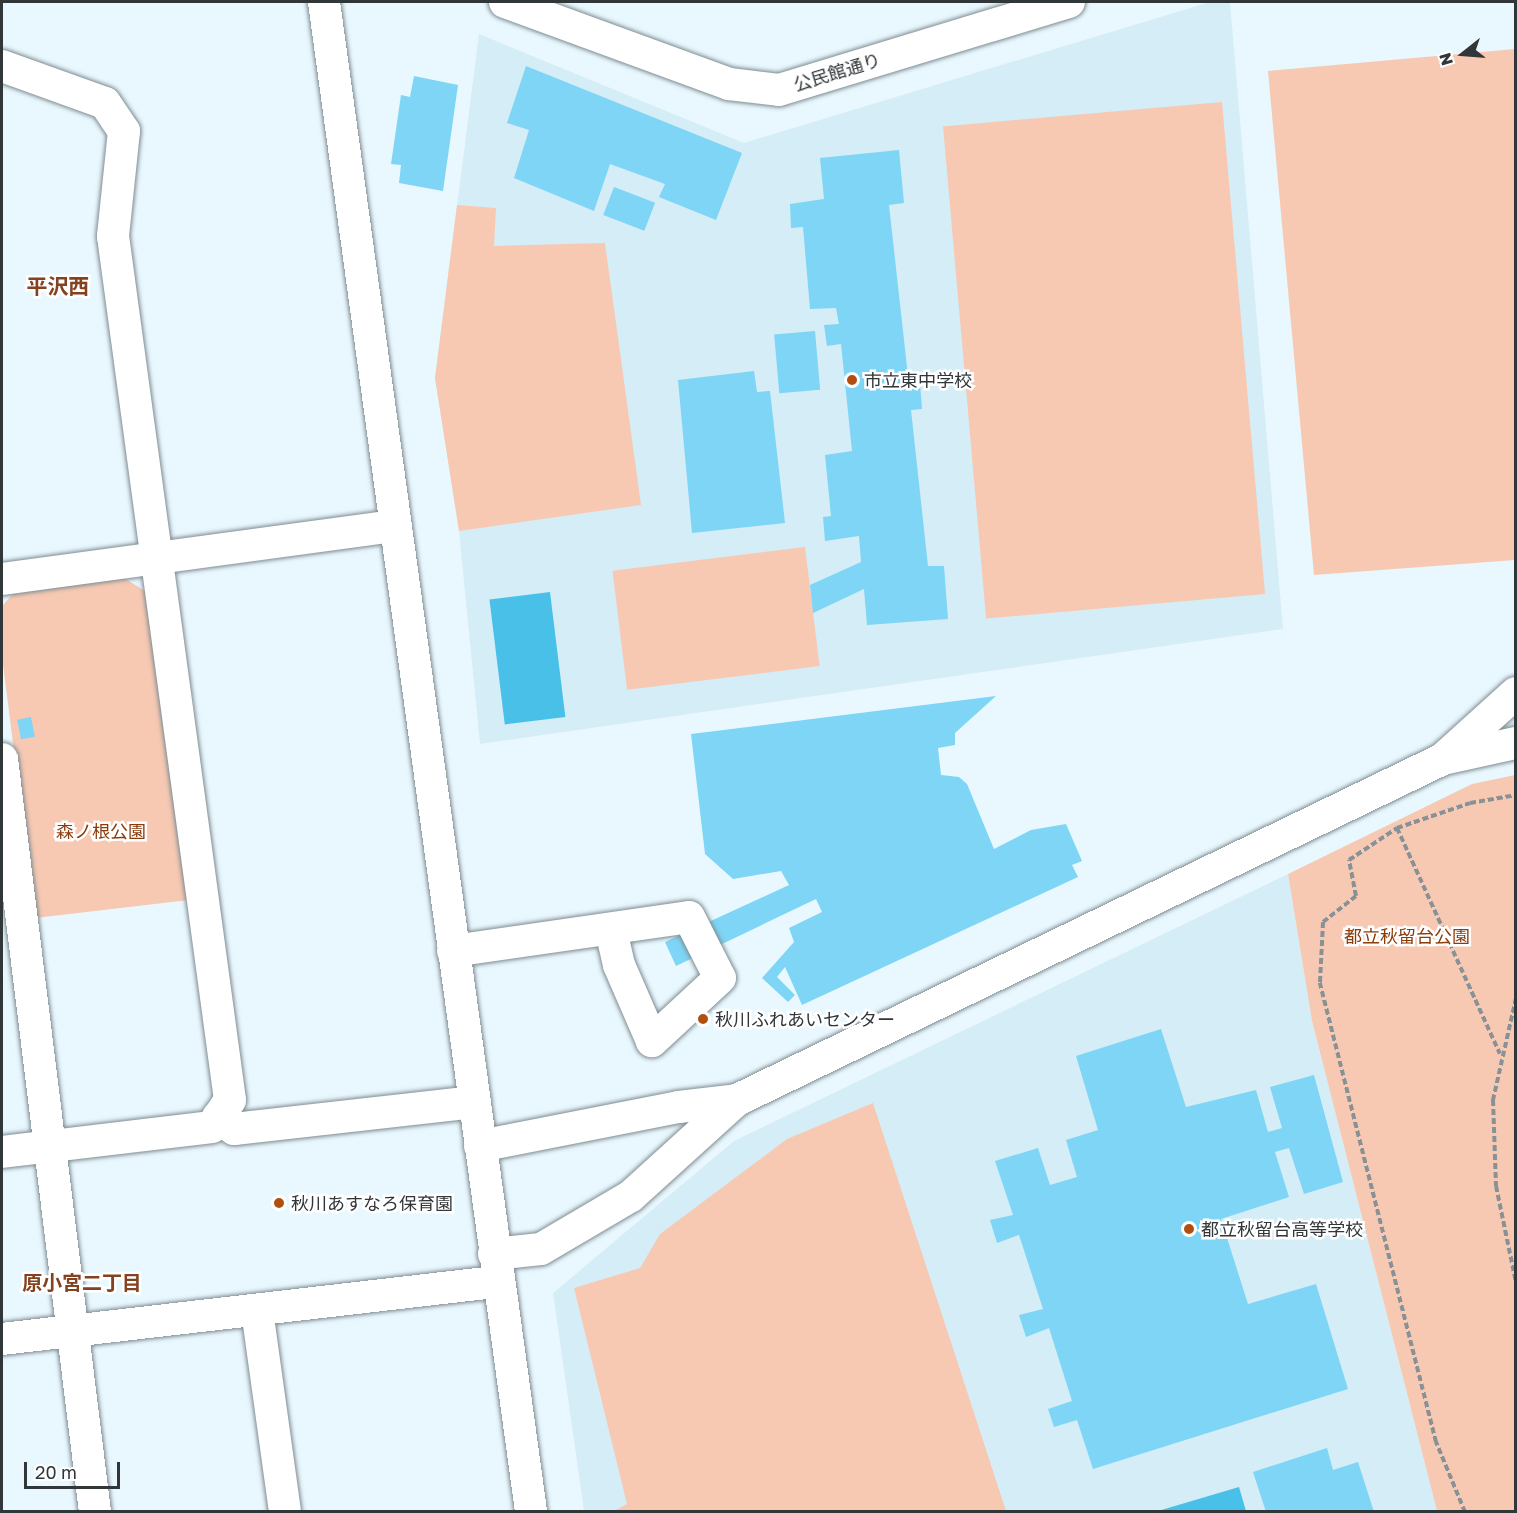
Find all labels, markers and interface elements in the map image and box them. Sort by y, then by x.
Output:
north arrow [1433,24,1493,84]
street label: 公民館通り [791,49,883,95]
text: N [1434,51,1457,68]
district label: 平沢西 [27,273,89,299]
place label: 市立東中学校 [864,369,972,391]
marker: 市立東中学校 [845,373,859,387]
park label: 森ノ根公園 [56,820,146,842]
park label: 都立秋留台公園 [1344,925,1470,947]
place label: 秋川ふれあいセンター [715,1008,895,1030]
marker: 秋川ふれあいセンター [696,1012,710,1026]
place label: 秋川あすなろ保育園 [291,1192,453,1214]
marker: 秋川あすなろ保育園 [272,1196,286,1210]
place label: 都立秋留台高等学校 [1201,1218,1363,1240]
marker: 都立秋留台高等学校 [1182,1222,1196,1236]
district label: 原小宮二丁目 [22,1270,142,1294]
scale bar [27,1450,123,1488]
text: 20 m [35,1461,77,1483]

